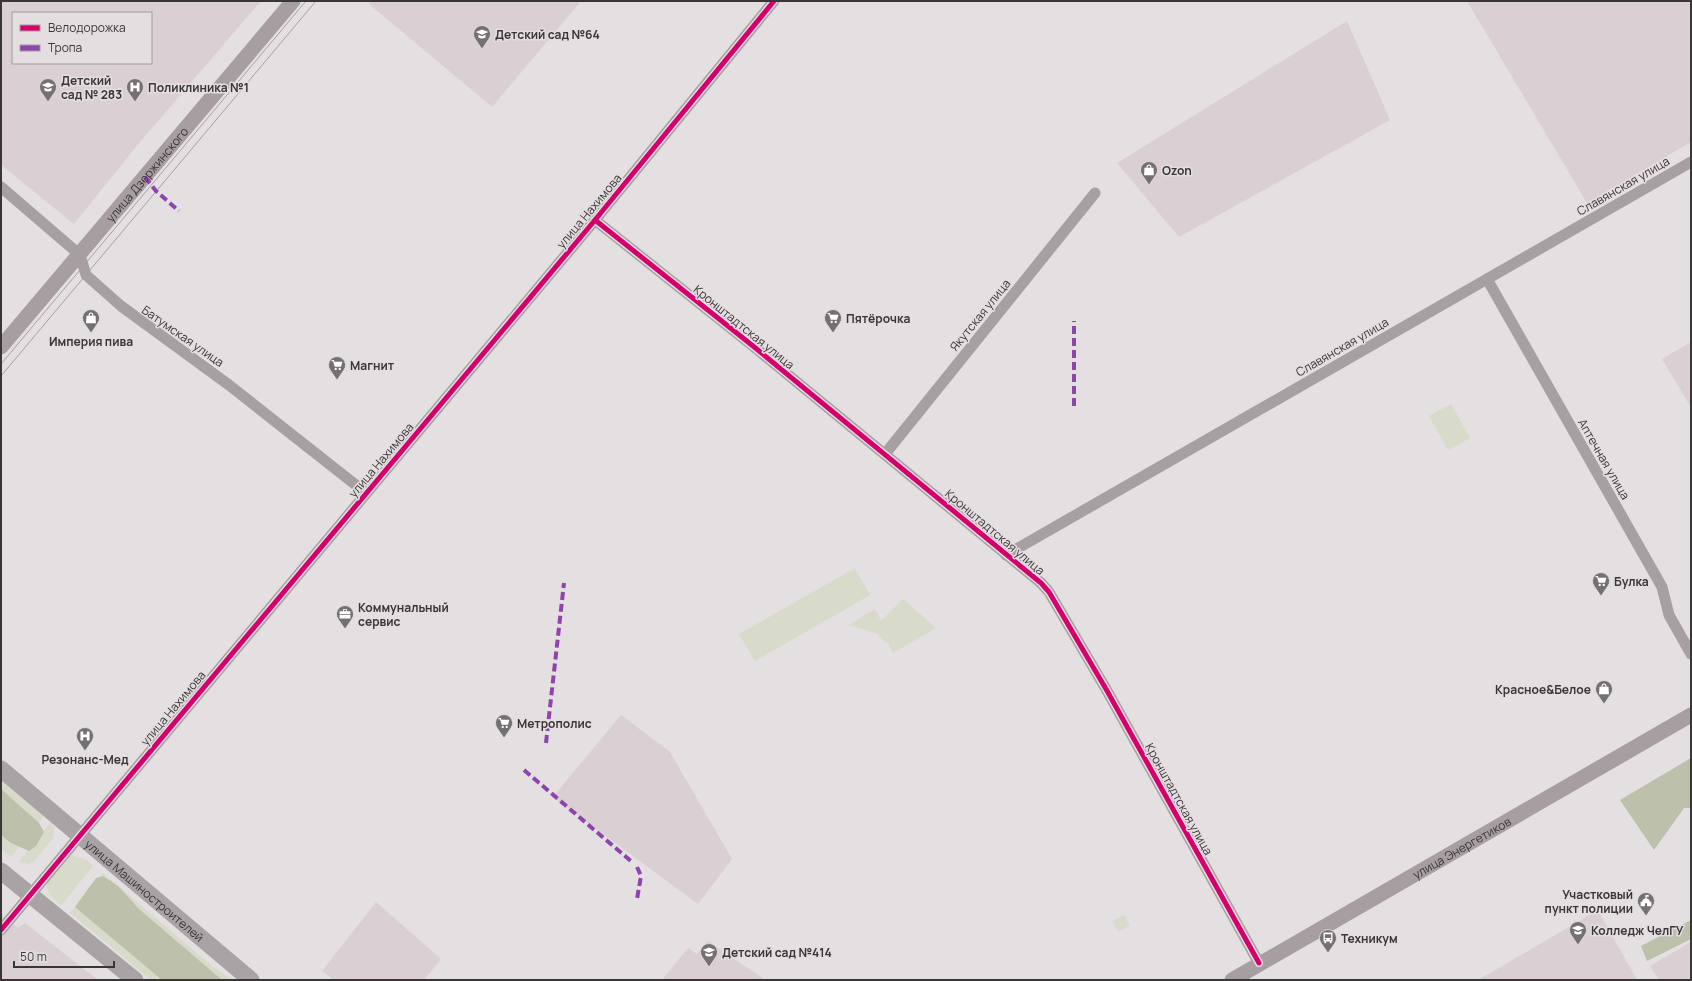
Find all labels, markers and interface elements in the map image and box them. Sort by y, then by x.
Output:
legend [12,12,152,64]
text: Велодорожка [48,19,126,36]
school or university icon: Детский сад №64 [472,24,492,49]
place label: Детский сад №64 [495,26,600,43]
text: Тропа [48,39,82,56]
place label: Детский сад № 283 [61,72,122,103]
school or university icon: Детский сад № 283 [38,77,58,102]
hospital icon: Поликлиника №1 [125,77,145,102]
place label: Поликлиника №1 [148,79,249,96]
street label: улица Дзержинского [102,123,192,225]
street label: Славянская улица [1574,153,1672,219]
shop icon: Ozon [1139,160,1159,185]
place label: Ozon [1162,162,1192,179]
street label: улица Нахимова [553,170,625,252]
street label: Якутская улица [946,275,1014,355]
street label: Кронштадтская улица [690,281,798,373]
street label: Батумская улица [139,301,227,371]
shop icon: Империя пива [81,308,101,333]
supermarket icon: Пятёрочка [823,308,843,333]
place label: Пятёрочка [846,310,910,327]
street label: Славянская улица [1293,314,1391,380]
place label: Империя пива [49,333,133,350]
supermarket icon: Магнит [327,355,347,380]
place label: Магнит [350,357,395,374]
street label: Аптечная улица [1574,415,1634,503]
street label: улица Нахимова [345,419,417,501]
street label: Кронштадтская улица [942,485,1048,579]
supermarket icon: Булка [1591,571,1611,596]
place label: Булка [1614,573,1649,590]
place label: Коммунальный сервис [358,599,449,630]
office icon: Коммунальный сервис [335,604,355,629]
street label: улица Нахимова [137,667,209,749]
shop icon: Красное&Белое [1594,679,1614,704]
place label: Красное&Белое [1495,681,1591,698]
supermarket icon: Метрополис [494,713,514,738]
place label: Метрополис [517,715,592,732]
hospital icon: Резонанс-Мед [75,726,95,751]
street label: Кронштадтская улица [1141,740,1217,858]
place label: Резонанс-Мед [41,751,129,768]
street label: улица Энергетиков [1409,812,1514,883]
street label: улица Машиностроителей [82,835,208,945]
place label: Участковый пункт полиции [1545,886,1633,917]
public building icon: Участковый пункт полиции [1636,891,1656,916]
school or university icon: Колледж ЧелГУ [1568,920,1588,945]
place label: Колледж ЧелГУ [1591,922,1684,939]
bus stop icon: Техникум [1318,928,1338,953]
place label: Техникум [1341,930,1398,947]
school or university icon: Детский сад №414 [699,942,719,967]
scale bar [14,943,114,969]
place label: Детский сад №414 [722,944,832,961]
text: 50 m [20,948,47,965]

